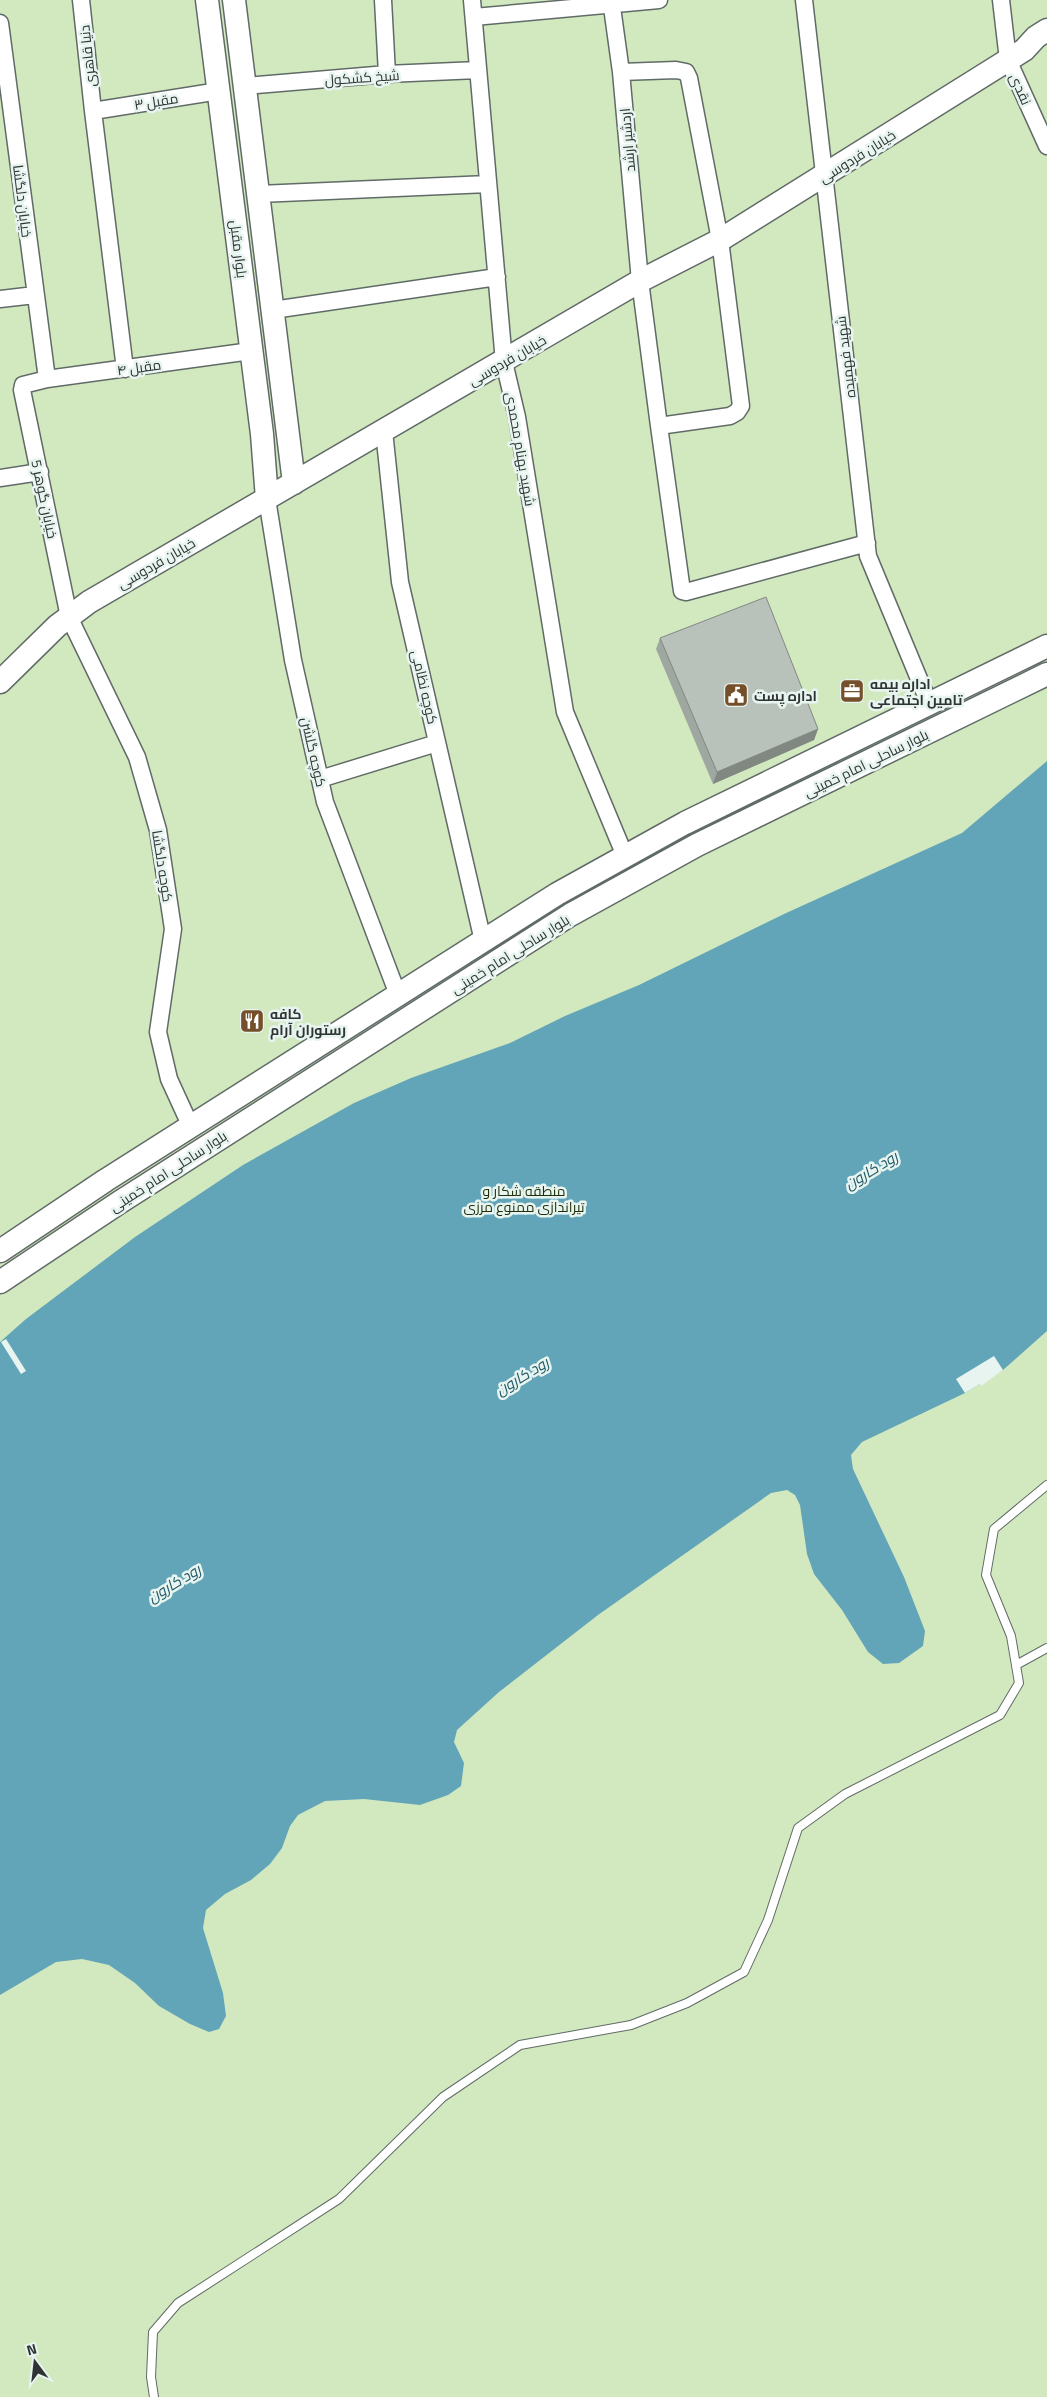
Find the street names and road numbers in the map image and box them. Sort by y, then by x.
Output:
street label: دنیا قاهری [73,24,101,88]
street label: شیخ کشکول [324,64,400,90]
street label: نقدی [1005,70,1037,108]
street label: مقبل ۳ [132,87,180,115]
street label: اردشیر ارشد [614,107,640,173]
street label: خیابان فردوسی [814,124,900,188]
street label: خیابان دلگشا [8,164,38,238]
street label: بلوار مقبل [225,219,253,279]
street label: شهید فهمیده [830,315,860,399]
street label: خیابان فردوسی [464,329,550,391]
street label: مقبل ۴ [116,354,162,380]
street label: شهید بهنام محمدی [501,390,541,508]
street label: خیابان گوهر 5 [26,458,64,540]
street label: خیابان فردوسی [113,532,199,594]
street label: کوچه نظامی [406,648,444,726]
street label: کوچه گلشن [296,715,332,789]
street label: بلوار ساحلی امام خمینی [800,724,932,802]
street label: کوچه دلگشا [147,829,179,903]
street label: بلوار ساحلی امام خمینی [447,909,573,999]
street label: بلوار ساحلی امام خمینی [105,1125,231,1217]

